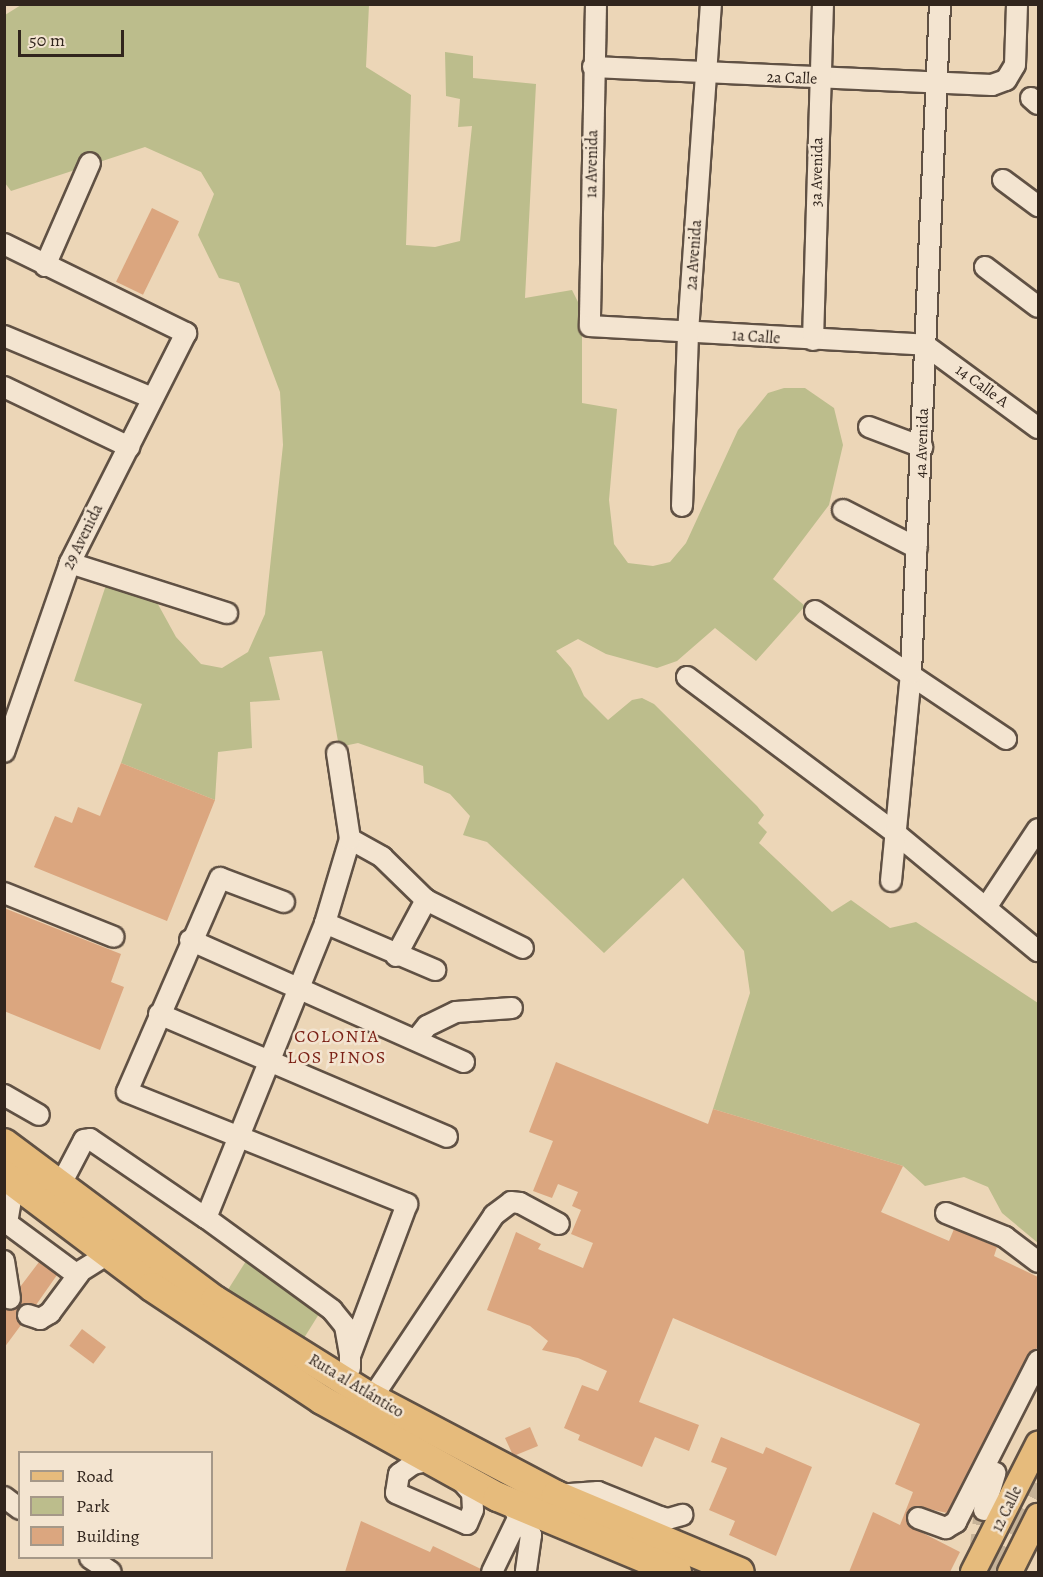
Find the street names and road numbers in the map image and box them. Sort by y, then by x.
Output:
street label: 2a Calle [766,68,818,88]
street label: 1a Avenida [582,130,602,198]
street label: 3a Avenida [807,137,827,207]
street label: 2a Avenida [682,219,706,291]
street label: 1a Calle [731,326,781,348]
street label: 14 Calle A [952,360,1012,412]
street label: 4a Avenida [911,408,933,478]
street label: 29 Avenida [59,501,107,573]
street label: Ruta al Atlántico [305,1350,407,1422]
street label: 12 Calle [988,1483,1026,1535]

